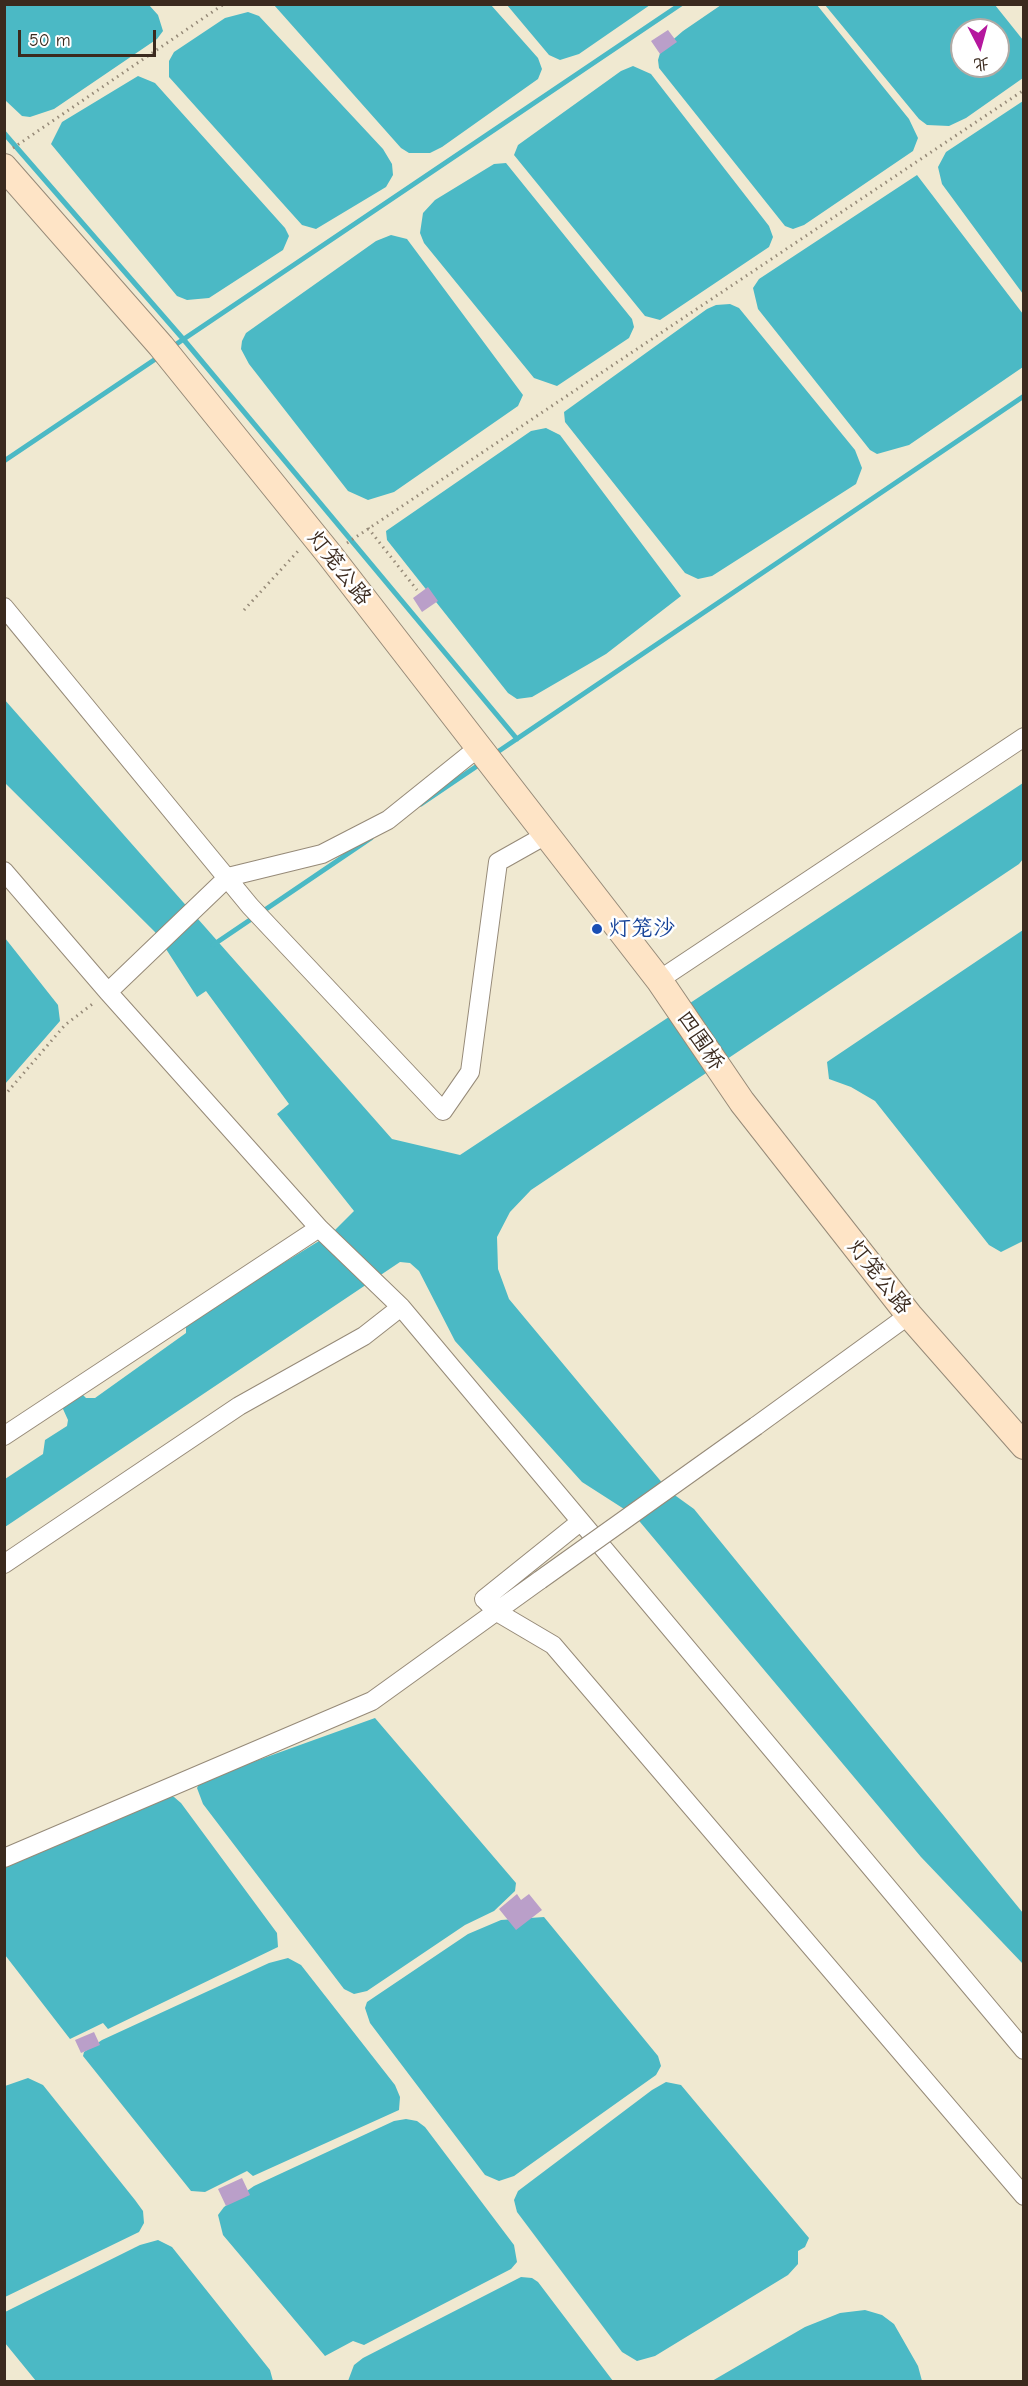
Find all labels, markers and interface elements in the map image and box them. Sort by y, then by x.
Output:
scale bar [21,18,159,56]
north arrow [950,18,1010,78]
text: 50 m [29,30,71,51]
text: 北 [973,54,991,74]
street label: 灯笼公路 [302,525,376,611]
place label: 灯笼沙 [609,916,675,942]
marker: 灯笼沙 [590,922,604,936]
street label: 四围桥 [671,1006,729,1076]
street label: 灯笼公路 [842,1234,916,1320]

